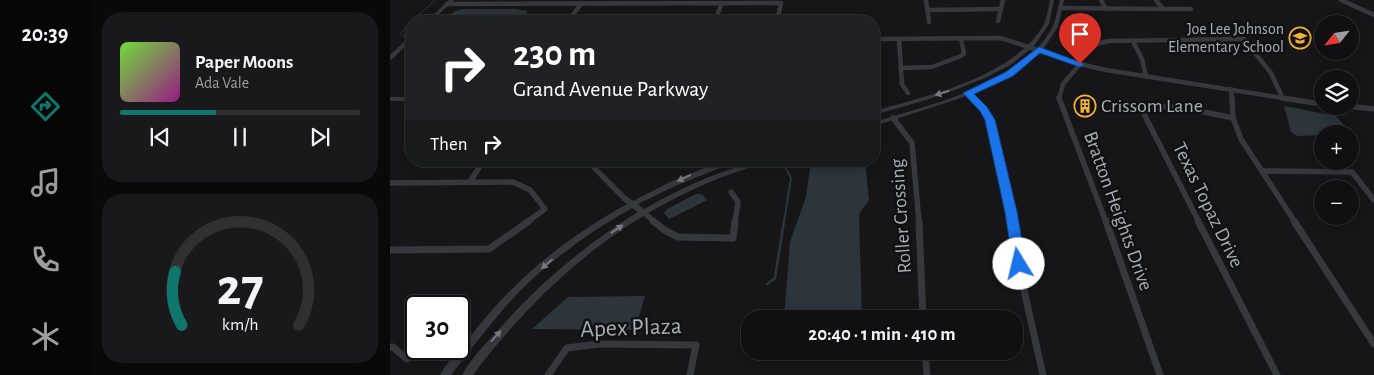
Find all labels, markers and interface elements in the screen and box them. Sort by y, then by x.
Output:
pin [1059,13,1101,64]
north arrow [1314,15,1359,60]
map controls [1314,15,1359,225]
icon: arrive [1066,20,1094,48]
place label: Joe Lee Johnson Elementary School [1168,21,1284,56]
text: 20:39 [22,23,68,45]
school or university icon: Joe Lee Johnson Elementary School [1288,26,1312,50]
icon: right [430,35,495,100]
text: 230 m [513,37,596,72]
text: Paper Moons [195,53,293,72]
button: layers [1314,70,1359,115]
text: Ada Vale [195,75,249,91]
text: Grand Avenue Parkway [513,78,708,100]
icon: directions [28,89,63,124]
one-way arrow [934,89,949,97]
building icon: Crissom Lane [1073,94,1097,118]
place label: Crissom Lane [1101,96,1203,116]
icon: previous [146,123,174,151]
icon: pause [226,123,254,151]
icon: next [306,123,334,151]
button: + [1314,125,1359,170]
street label: Bratton Heights Drive [1080,129,1156,293]
icon: right [478,130,506,158]
text: Then [430,135,468,154]
street label: Texas Topaz Drive [1169,139,1247,271]
street label: Roller Crossing [887,158,915,274]
icon: music [28,165,63,200]
one-way arrow [677,174,691,182]
button: − [1314,180,1359,225]
one-way arrow [611,224,624,234]
position arrow [992,237,1044,289]
icon: phone [28,242,63,277]
one-way arrow [541,258,554,269]
text: 27 [217,262,263,314]
speed limit sign: 30 [405,295,470,360]
street label: Apex Plaza [580,314,682,342]
text: km/h [222,316,258,334]
icon: climate [28,319,63,354]
text: 20:40 · 1 min · 410 m [808,325,956,344]
one-way arrow [490,331,502,343]

